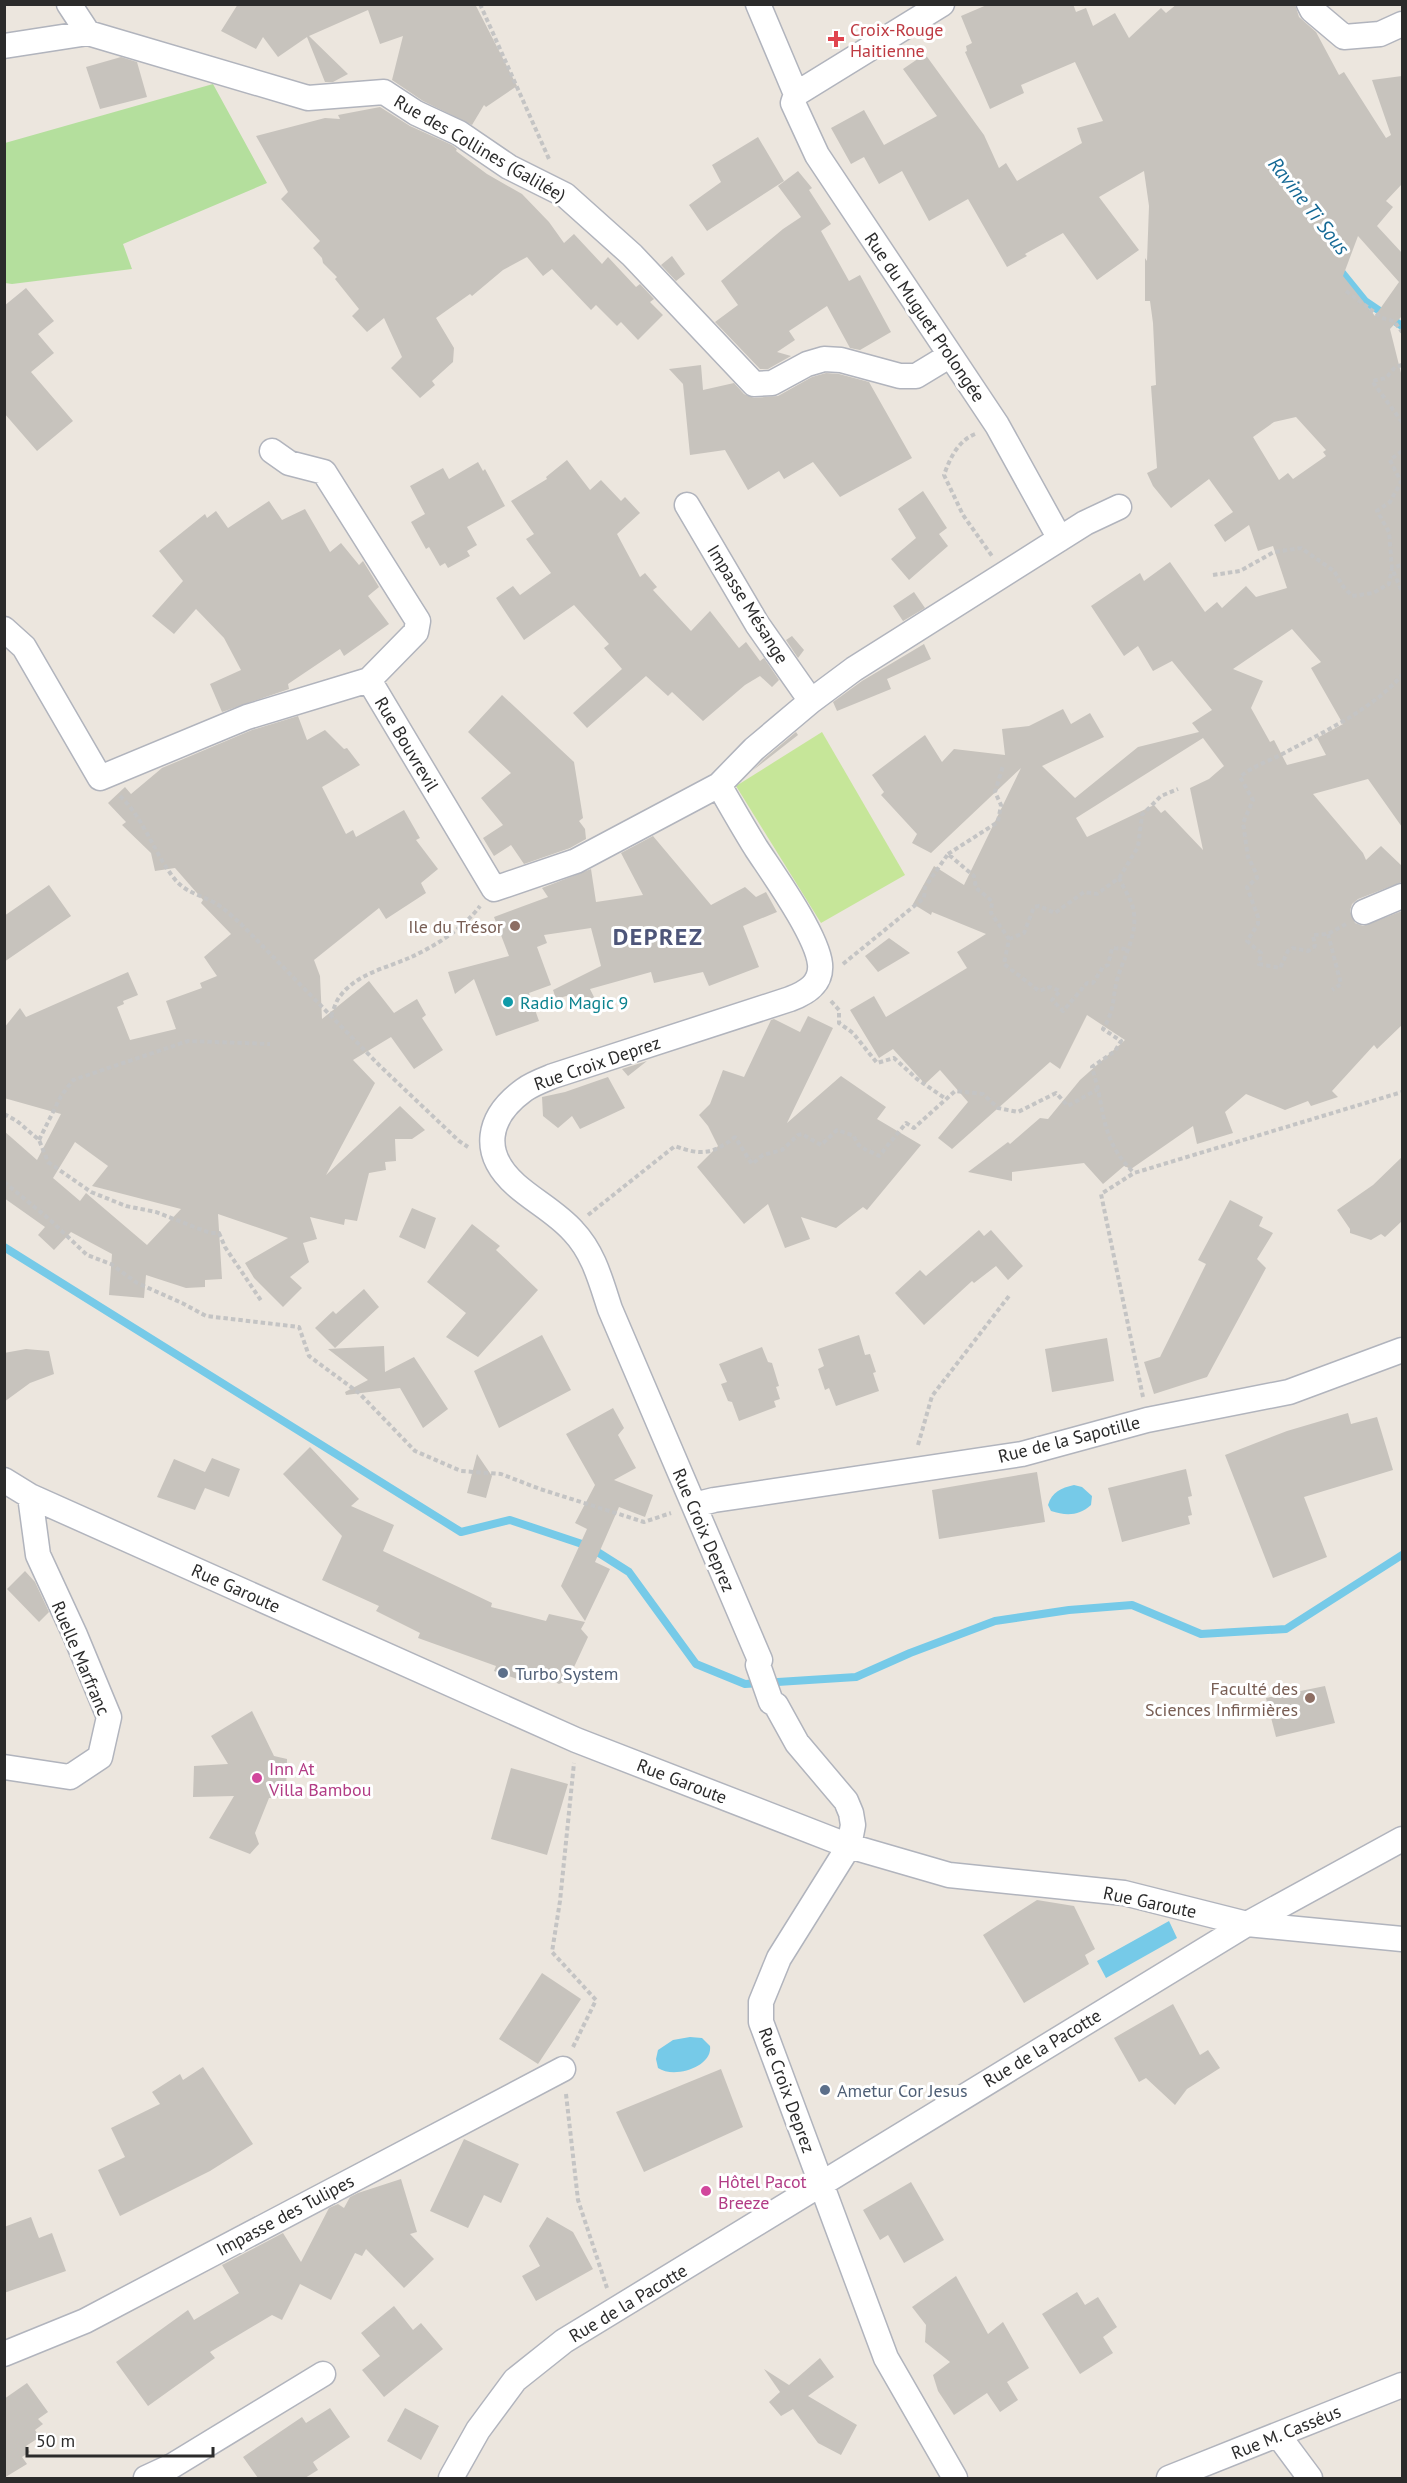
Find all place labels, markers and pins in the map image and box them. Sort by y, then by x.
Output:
place label: Croix-Rouge Haitienne [850,18,944,62]
marker: Croix-Rouge Haitienne [827,30,845,48]
place label: Ile du Trésor [408,915,503,938]
marker: Ile du Trésor [508,919,522,933]
place label: Radio Magic 9 [520,991,628,1014]
marker: Radio Magic 9 [501,995,515,1009]
place label: Turbo System [515,1662,618,1685]
marker: Turbo System [496,1666,510,1680]
place label: Faculté des Sciences Infirmières [1145,1677,1298,1721]
marker: Faculté des Sciences Infirmières [1303,1691,1317,1705]
place label: Inn At Villa Bambou [268,1757,371,1801]
marker: Inn At Villa Bambou [250,1771,264,1785]
place label: Ametur Cor Jesus [837,2079,967,2102]
marker: Ametur Cor Jesus [818,2083,832,2097]
place label: Hôtel Pacot Breeze [718,2170,807,2214]
marker: Hôtel Pacot Breeze [699,2184,713,2198]

